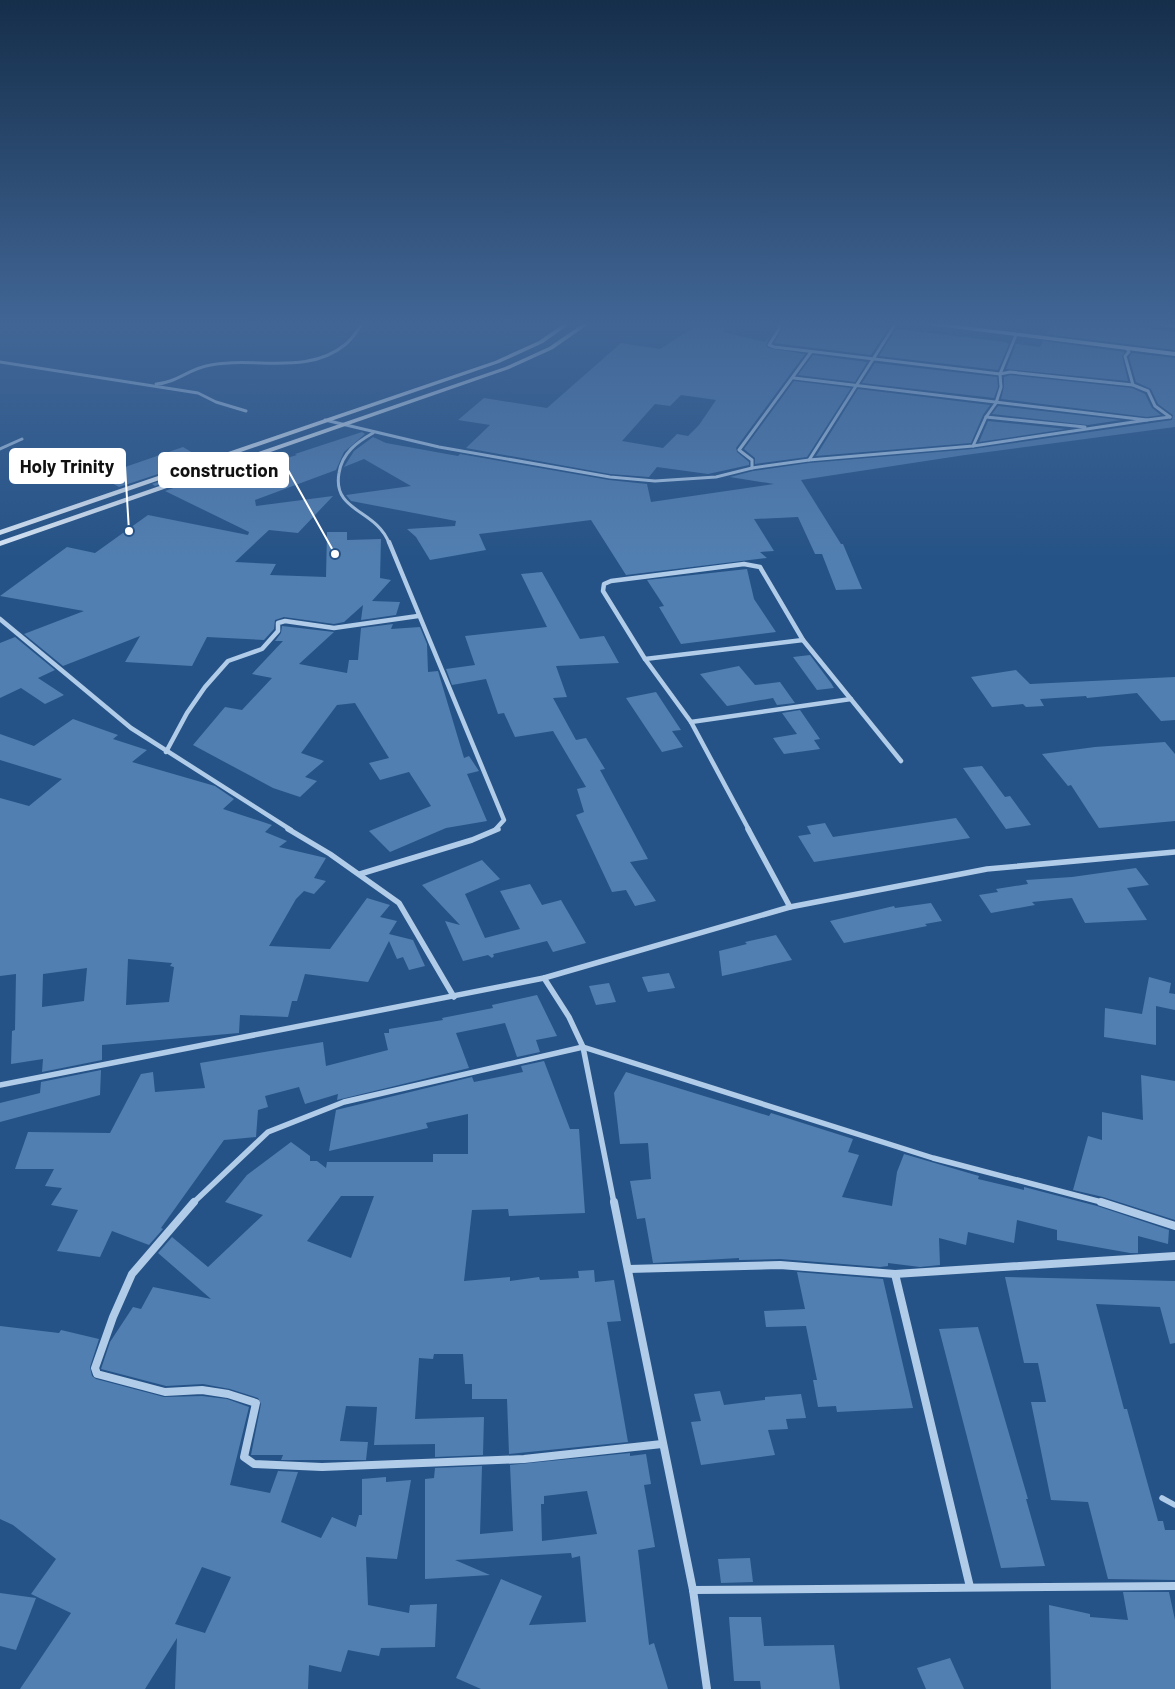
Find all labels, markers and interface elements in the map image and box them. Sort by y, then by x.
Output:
callout: Holy Trinity [10,449,125,483]
callout: construction [159,453,288,487]
text: Holy Trinity [20,454,115,477]
text: construction [170,458,278,481]

